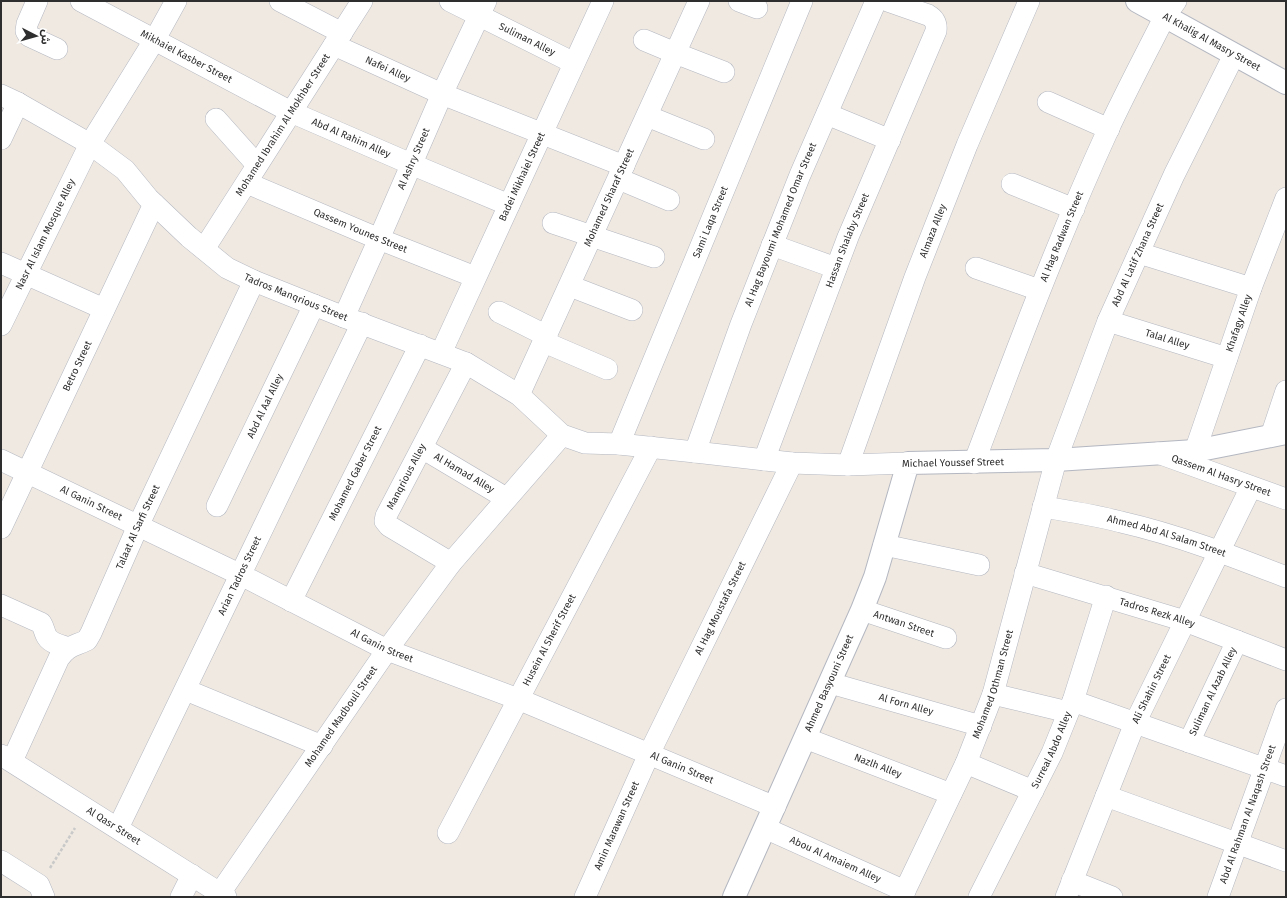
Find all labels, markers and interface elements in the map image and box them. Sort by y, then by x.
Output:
street label: Al Khalig Al Masry Street [1160,10,1263,74]
north arrow [16,16,56,56]
street label: Suliman Alley [497,20,557,59]
street label: Mikhaiel Kasber Street [138,27,234,86]
text: ش [38,29,53,45]
street label: Mohamed Ibrahim Al Mokhber Street [233,51,333,198]
street label: Nafei Alley [363,54,412,85]
street label: Abd Al Rahim Alley [310,116,392,160]
street label: Al Ashry Street [395,126,433,192]
street label: Badei Mikhaiel Street [496,130,548,223]
street label: Al Hag Bayoumi Mohamed Omar Street [742,141,819,308]
street label: Mohamed Sharaf Street [582,146,637,249]
street label: Nasr Al Islam Mosque Alley [13,177,78,292]
street label: Sami Laqa Street [690,184,731,260]
street label: Al Hag Radwan Street [1038,189,1086,284]
street label: Hassan Shalaby Street [823,191,872,289]
street label: Abd Al Latif Zhana Street [1109,201,1167,308]
street label: Almaza Alley [917,202,949,260]
street label: Qassem Younes Street [312,206,409,256]
street label: Tadros Manqrious Street [242,271,350,324]
street label: Khafagy Alley [1223,293,1254,354]
street label: Talal Alley [1144,327,1191,352]
street label: Betro Street [60,339,95,393]
street label: Abd Al Aal Alley [245,372,286,440]
street label: Mohamed Gaber Street [326,424,384,523]
street label: Manqrious Alley [384,442,429,512]
street label: Al Hamad Alley [432,450,497,496]
street label: Qassem Al Hasry Street [1170,452,1273,499]
street label: Michael Youssef Street [902,456,1005,470]
street label: Al Ganin Street [58,483,125,523]
street label: Talaat Al Sarfi Street [114,483,163,571]
street label: Ahmed Abd Al Salam Street [1106,513,1228,560]
street label: Arian Tadros Street [216,534,264,617]
street label: Al Hag Moustafa Street [693,559,749,657]
street label: Husein Al Sherif Street [520,592,579,688]
street label: Tadros Rezk Alley [1118,596,1197,630]
street label: Antwan Street [872,608,936,640]
street label: Al Ganin Street [349,626,415,665]
street label: Mohamed Othman Street [970,628,1016,740]
street label: Ahmed Basyouni Street [802,632,856,734]
street label: Suliman Al Azab Alley [1187,645,1239,738]
street label: Ali Shahin Street [1130,652,1174,726]
street label: Mohamed Madbouli Street [302,663,380,770]
street label: Al Forn Alley [877,691,935,718]
street label: Surreal Abdo Alley [1029,710,1074,790]
street label: Abd Al Rahman Al Naqash Street [1217,743,1279,885]
street label: Al Ganin Street [649,749,716,787]
street label: Nazlh Alley [852,751,903,781]
street label: Amin Marawan Street [592,779,642,872]
street label: Al Qasr Street [84,804,143,848]
street label: Abou Al Amaiem Alley [788,834,883,885]

